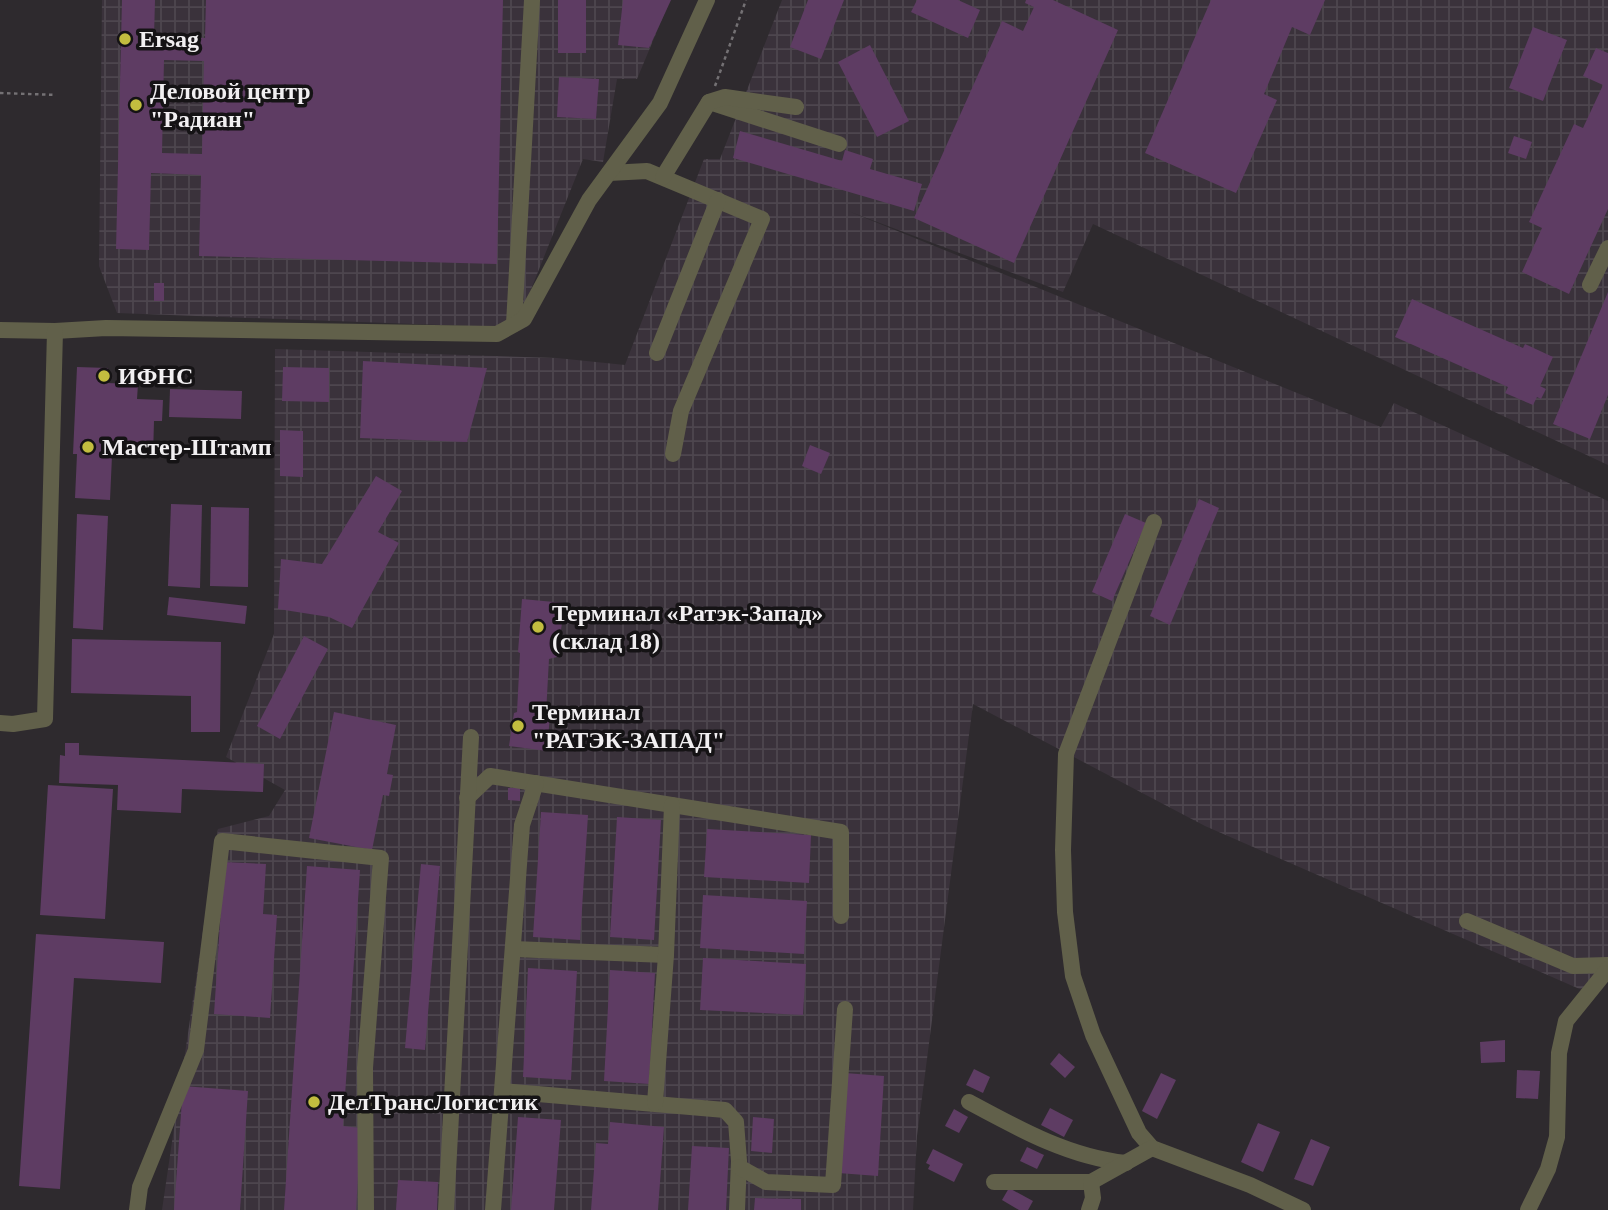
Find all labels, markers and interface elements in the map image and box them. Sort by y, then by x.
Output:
place label: Ersag [139,26,199,52]
marker: Ersag [117,31,133,47]
place label: Деловой центр "Радиан" [150,78,311,132]
marker: Деловой центр "Радиан" [128,97,144,113]
place label: ИФНС [118,363,193,389]
marker: ИФНС [96,368,112,384]
place label: Мастер-Штамп [102,434,272,460]
marker: Мастер-Штамп [80,439,96,455]
place label: Терминал «Ратэк-Запад» (склад 18) [552,600,823,654]
marker: Терминал «Ратэк-Запад» (склад 18) [530,619,546,635]
place label: Терминал "РАТЭК-ЗАПАД" [532,699,725,753]
marker: Терминал "РАТЭК-ЗАПАД" [510,718,526,734]
place label: ДелТрансЛогистик [328,1089,538,1115]
marker: ДелТрансЛогистик [306,1094,322,1110]

